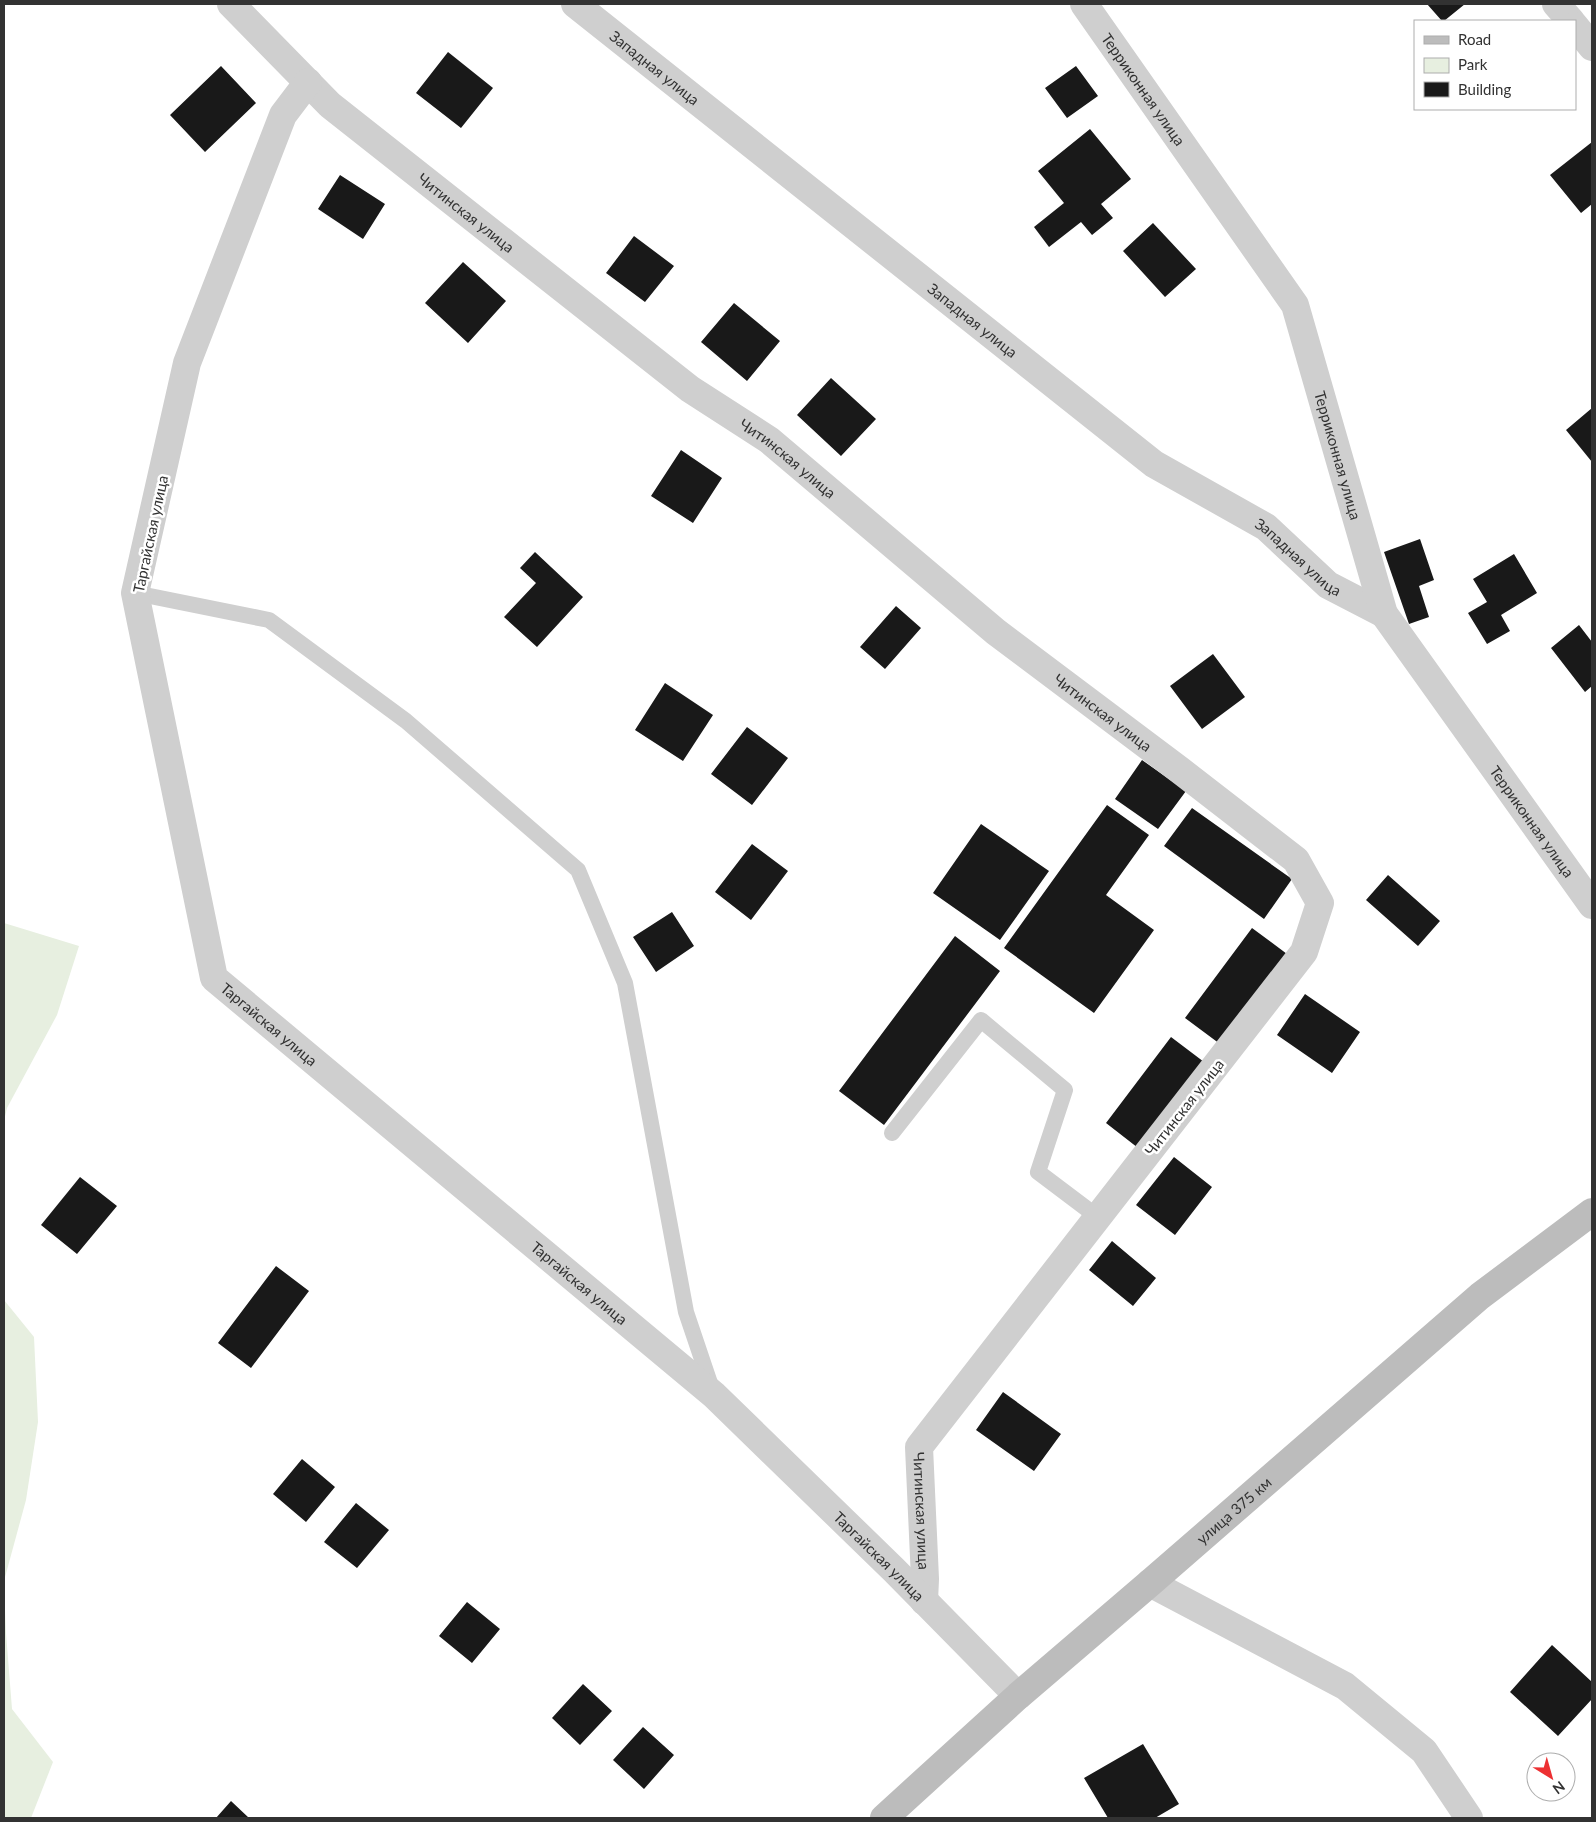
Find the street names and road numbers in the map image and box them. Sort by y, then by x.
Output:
street label: Западная улица [606,26,703,109]
street label: Терриконная улица [1098,30,1189,149]
street label: Читинская улица [414,169,518,256]
street label: Западная улица [924,279,1021,361]
street label: Терриконная улица [1311,389,1365,522]
street label: Читинская улица [736,415,840,502]
street label: Таргайская улица [129,474,171,594]
street label: Западная улица [1252,514,1344,599]
street label: Читинская улица [1050,670,1155,755]
street label: Терриконная улица [1486,762,1578,881]
street label: Таргайская улица [217,979,321,1069]
street label: Читинская улица [1141,1055,1227,1159]
street label: Таргайская улица [528,1237,631,1328]
street label: Читинская улица [910,1452,934,1570]
street label: улица 375 км [1193,1473,1275,1548]
street label: Таргайская улица [830,1508,928,1605]

